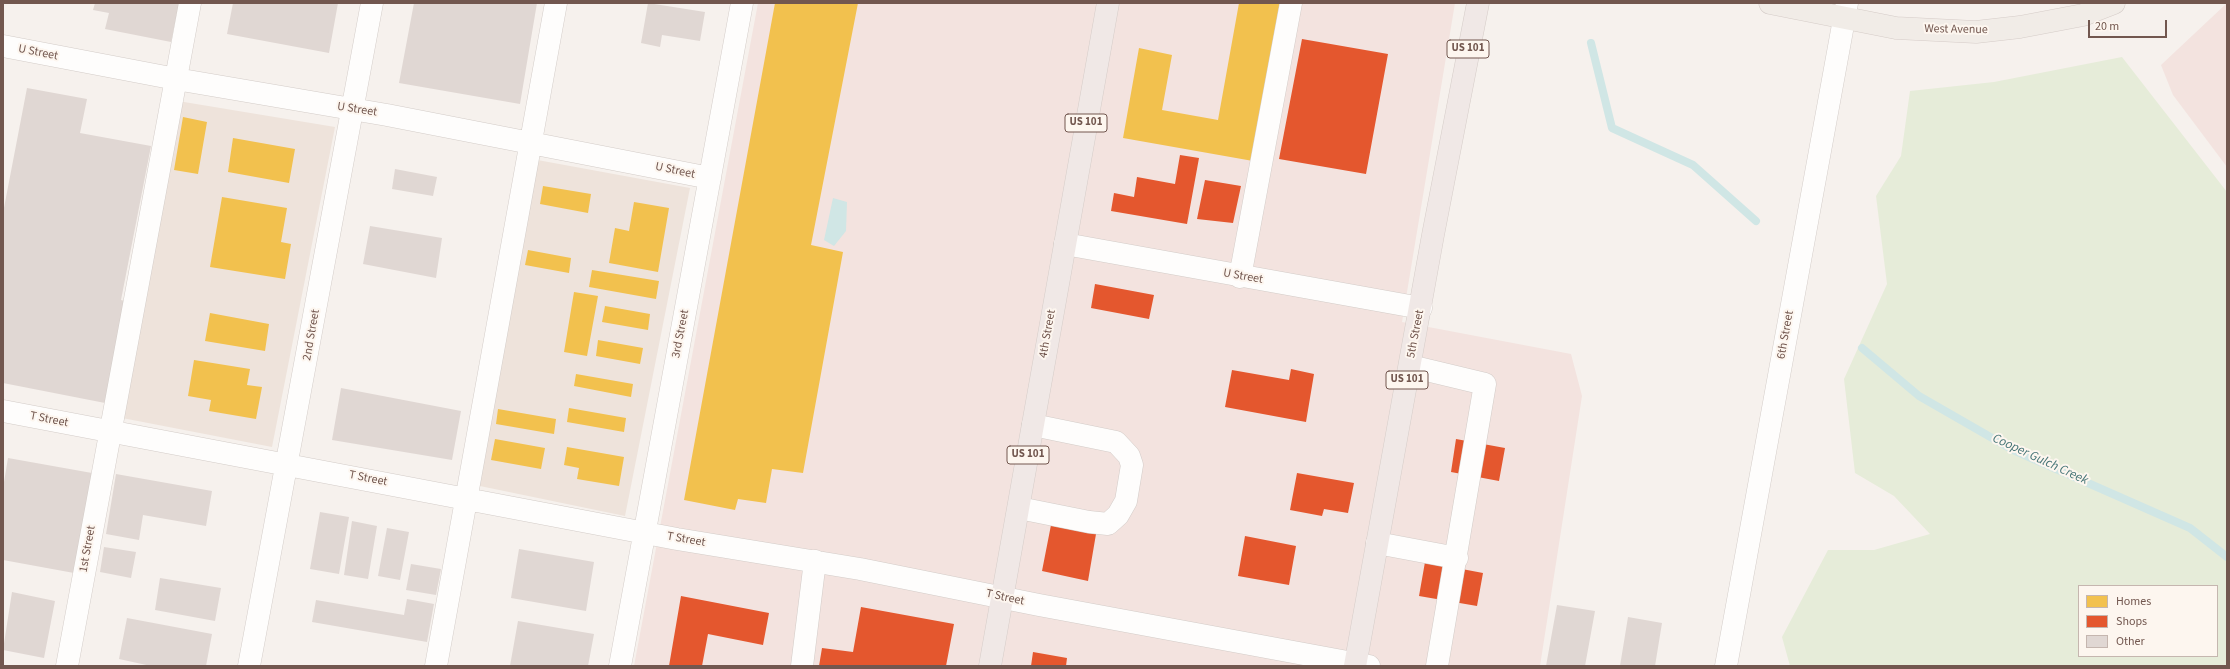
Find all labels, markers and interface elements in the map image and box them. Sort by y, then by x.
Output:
scale bar [2090,12,2169,38]
text: 20 m [2095,18,2119,35]
street label: West Avenue [1924,22,1988,38]
road number: US 101 [1447,40,1489,58]
street label: U Street [17,42,59,64]
street label: U Street [336,100,378,120]
road number: US 101 [1065,114,1107,132]
street label: U Street [654,160,696,182]
street label: U Street [1222,266,1264,288]
street label: 2nd Street [300,308,324,362]
street label: 3rd Street [669,309,693,359]
street label: 4th Street [1037,309,1059,359]
street label: 5th Street [1404,309,1428,359]
street label: 6th Street [1775,310,1797,360]
road number: US 101 [1386,371,1428,389]
street label: T Street [29,409,69,431]
water label: Cooper Gulch Creek [1990,431,2090,489]
road number: US 101 [1007,446,1049,464]
street label: T Street [348,468,388,490]
street label: 1st Street [77,524,99,574]
street label: T Street [666,530,706,550]
legend [2078,585,2218,657]
street label: T Street [984,587,1026,609]
text: Homes [2116,593,2151,610]
text: Shops [2116,613,2147,630]
text: Other [2116,633,2145,650]

